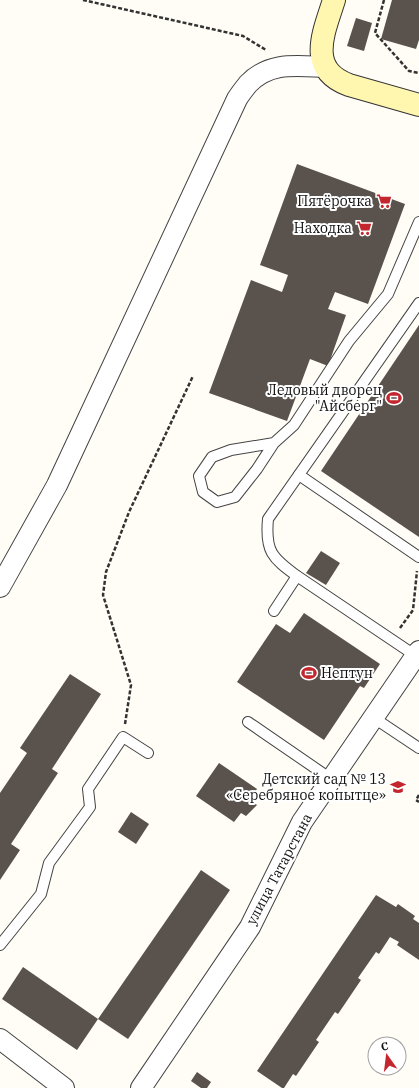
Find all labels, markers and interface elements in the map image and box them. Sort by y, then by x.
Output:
place label: Пятёрочка [297,192,372,210]
supermarket icon: Пятёрочка [375,192,393,210]
place label: Находка [294,219,352,237]
supermarket icon: Находка [355,219,373,237]
place label: Ледовый дворец "Айсберг" [267,381,382,415]
sports icon: Ледовый дворец "Айсберг" [385,389,403,407]
sports icon: Нептун [300,664,318,682]
place label: Нептун [321,664,373,682]
place label: Детский сад № 13 «Серебряное копытце» [226,770,386,804]
school or university icon: Детский сад № 13 «Серебряное копытце» [389,778,407,796]
street label: улица Татарстана [242,810,316,928]
north arrow [367,1036,407,1076]
text: С [379,1039,390,1054]

